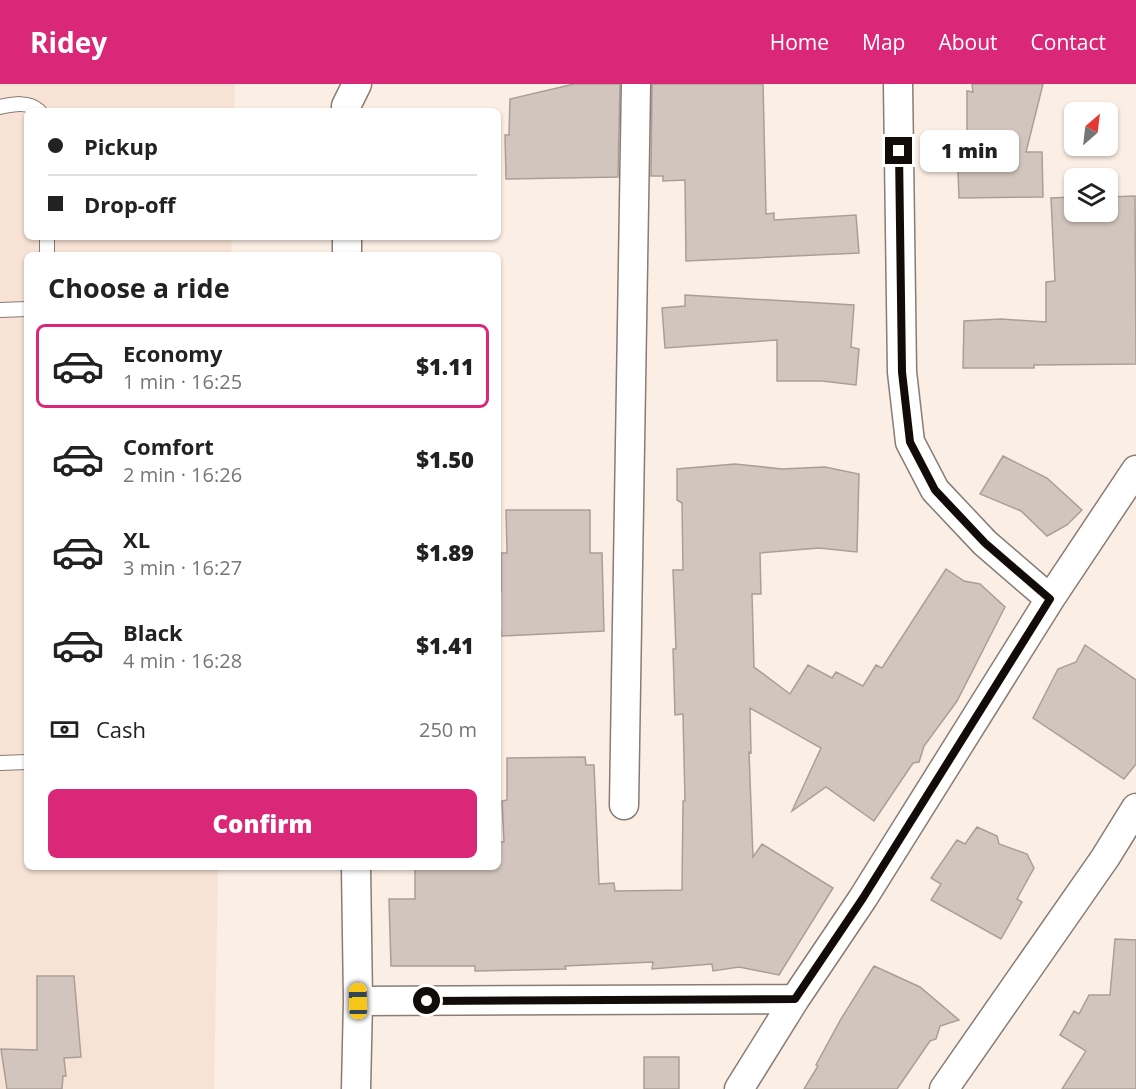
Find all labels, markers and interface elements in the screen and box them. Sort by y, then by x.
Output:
text: Ridey [30,23,107,61]
text: Home [770,28,829,56]
text: Map [862,28,905,56]
text: About [938,28,998,56]
text: Contact [1031,28,1106,56]
north arrow [1064,102,1118,156]
map controls [1064,102,1118,222]
callout: 1 min [920,130,1019,172]
text: Pickup [84,131,158,161]
route end [885,137,912,164]
text: 1 min [941,137,998,164]
button: layers [1064,168,1118,222]
text: Drop-off [84,189,176,219]
text: Choose a ride [48,269,230,306]
text: Economy [123,338,222,368]
icon: car [51,339,105,393]
text: $1.11 [416,351,474,381]
text: 1 min · 16:25 [123,368,242,395]
text: Comfort [123,431,214,461]
icon: car [51,432,105,486]
text: $1.50 [416,444,474,474]
text: 2 min · 16:26 [123,461,242,488]
text: XL [123,524,150,554]
icon: car [51,525,105,579]
text: $1.89 [416,537,474,567]
text: 3 min · 16:27 [123,554,242,581]
text: Black [123,617,183,647]
icon: car [51,618,105,672]
text: $1.41 [416,630,474,660]
text: 4 min · 16:28 [123,647,242,674]
icon: cash [48,713,81,746]
text: Cash [96,714,146,744]
text: 250 m [419,716,477,743]
button: Confirm [48,789,477,858]
car [349,983,367,1019]
route start [413,987,440,1014]

